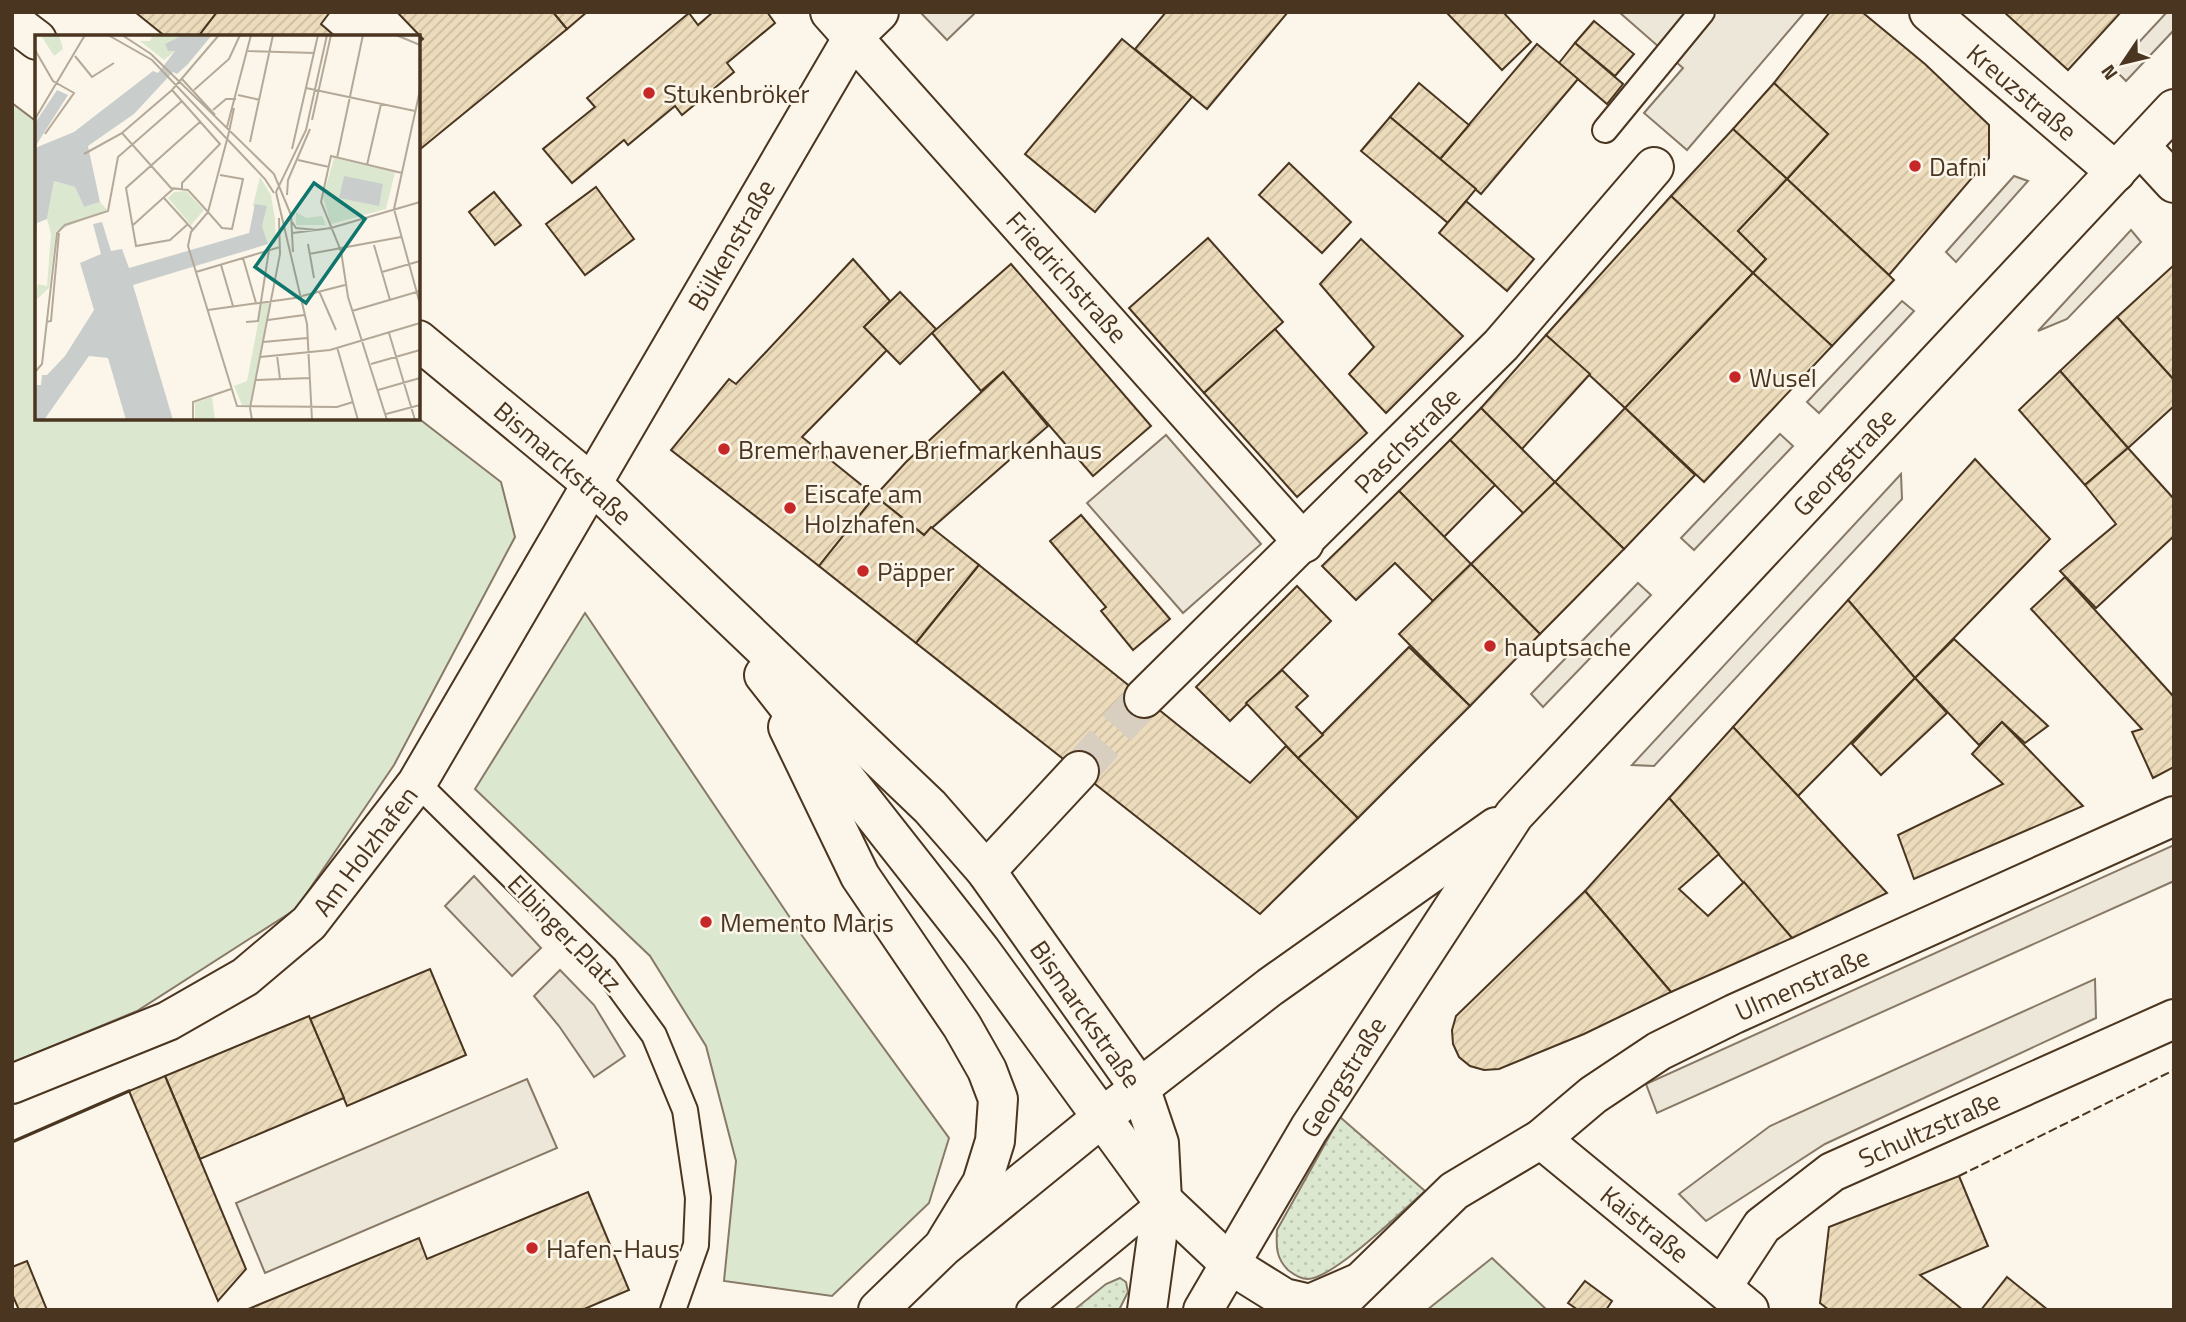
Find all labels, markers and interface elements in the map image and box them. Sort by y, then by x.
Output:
north arrow [2088,28,2158,98]
street label: Kreuzstraße [1958,34,2086,150]
inset map [35,35,420,420]
text: N [2093,59,2124,87]
place label: Stukenbröker [663,74,809,113]
marker: Stukenbröker [641,85,657,101]
place label: Dafni [1929,147,1987,186]
marker: Dafni [1907,158,1923,174]
street label: Bülkenstraße [678,172,784,318]
street label: Friedrichstraße [997,202,1137,352]
place label: Wusel [1749,358,1817,397]
marker: Wusel [1727,369,1743,385]
street label: Paschstraße [1345,378,1469,502]
street label: Bismarckstraße [485,392,641,534]
street label: Georgstraße [1783,399,1905,525]
place label: Bremerhavener Briefmarkenhaus [738,430,1102,469]
marker: Bremerhavener Briefmarkenhaus [716,441,732,457]
place label: Eiscafe am Holzhafen [804,474,923,543]
marker: Eiscafe am Holzhafen [782,500,798,516]
place label: Päpper [877,552,955,591]
marker: Päpper [855,563,871,579]
place label: hauptsache [1504,627,1631,666]
marker: hauptsache [1482,638,1498,654]
street label: Am Holzhafen [303,778,427,924]
street label: Elbinger Platz [499,865,631,1001]
place label: Memento Maris [720,903,894,942]
marker: Memento Maris [698,914,714,930]
street label: Bismarckstraße [1021,932,1151,1096]
street label: Ulmenstraße [1729,937,1875,1031]
street label: Georgstraße [1290,1009,1396,1145]
street label: Schultzstraße [1852,1080,2006,1178]
street label: Kaistraße [1592,1176,1698,1272]
place label: Hafen-Haus [546,1229,680,1268]
marker: Hafen-Haus [524,1240,540,1256]

